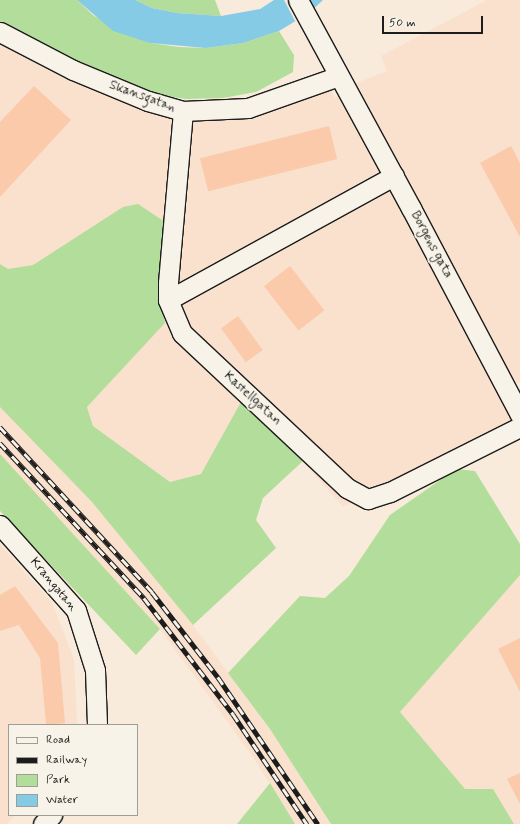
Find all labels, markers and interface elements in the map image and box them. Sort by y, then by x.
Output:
scale bar [384,8,485,34]
text: 50 m [389,15,416,31]
street label: Skansgatan [107,78,177,116]
street label: Borgens gata [408,210,454,280]
street label: Kastellgatan [220,369,284,429]
street label: Krangatan [26,555,80,615]
legend [8,724,138,816]
text: Road [46,732,70,748]
text: Railway [46,752,87,768]
text: Park [46,772,70,788]
text: Water [46,792,78,808]

